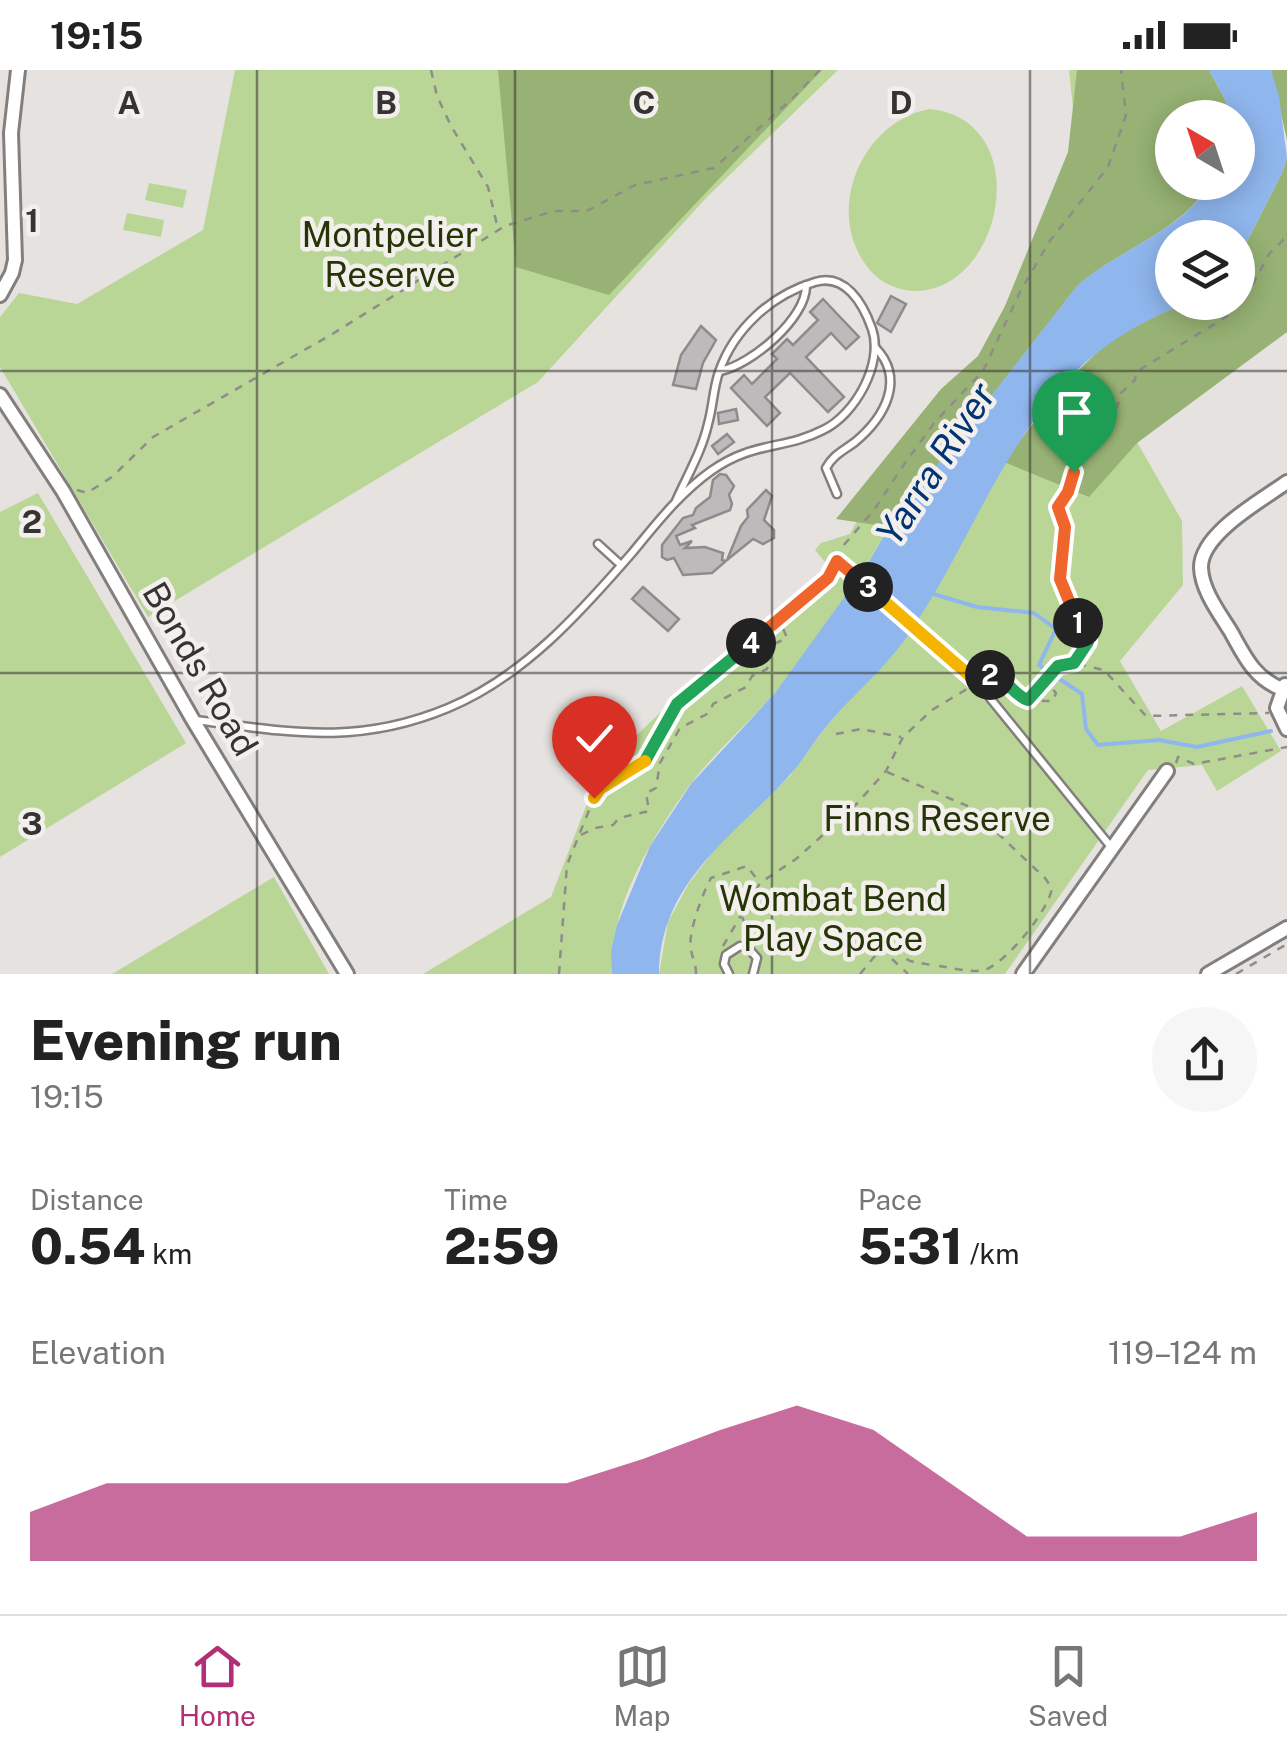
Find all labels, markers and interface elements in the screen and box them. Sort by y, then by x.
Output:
text: 19:15 [50,13,143,58]
text: A [117,84,141,121]
text: B [375,84,397,121]
text: C [633,84,655,121]
text: D [889,84,913,121]
north arrow [1155,100,1255,200]
map controls [1155,100,1255,320]
text: 1 [25,202,39,239]
park label: Montpelier Reserve [302,214,478,295]
button: layers [1155,220,1255,320]
pin [1032,370,1117,473]
water label: Yarra River [867,374,1005,553]
icon: arrive [1047,385,1102,440]
text: 2 [22,503,42,540]
pin: 3 [843,562,893,612]
text: 3 [859,570,877,603]
street label: Bonds Road [134,575,267,763]
pin: 1 [1053,598,1103,648]
text: 1 [1072,606,1084,639]
pin: 4 [726,618,776,668]
text: 4 [742,626,760,659]
pin: 2 [965,650,1015,700]
text: 2 [981,658,999,691]
pin [552,696,637,799]
icon: check [567,711,622,766]
park label: Finns Reserve [823,798,1051,839]
text: 3 [21,805,43,842]
park label: Wombat Bend Play Space [719,878,947,959]
button: share [1152,1007,1257,1112]
text: Evening run [30,1008,342,1072]
text: 19:15 [30,1078,104,1115]
text: Distance [30,1183,144,1216]
text: Time [444,1183,508,1216]
text: Pace [858,1183,922,1216]
text: 0.54 [30,1216,145,1275]
text: 2:59 [444,1216,559,1275]
text: 5:31 [858,1216,963,1275]
text: km [145,1237,192,1270]
text: /km [963,1237,1020,1270]
text: Elevation [30,1334,166,1371]
text: 119–124 m [1108,1334,1257,1371]
tab: Home [179,1639,256,1732]
tab: Map [614,1639,670,1732]
tab: Saved [1028,1639,1108,1732]

